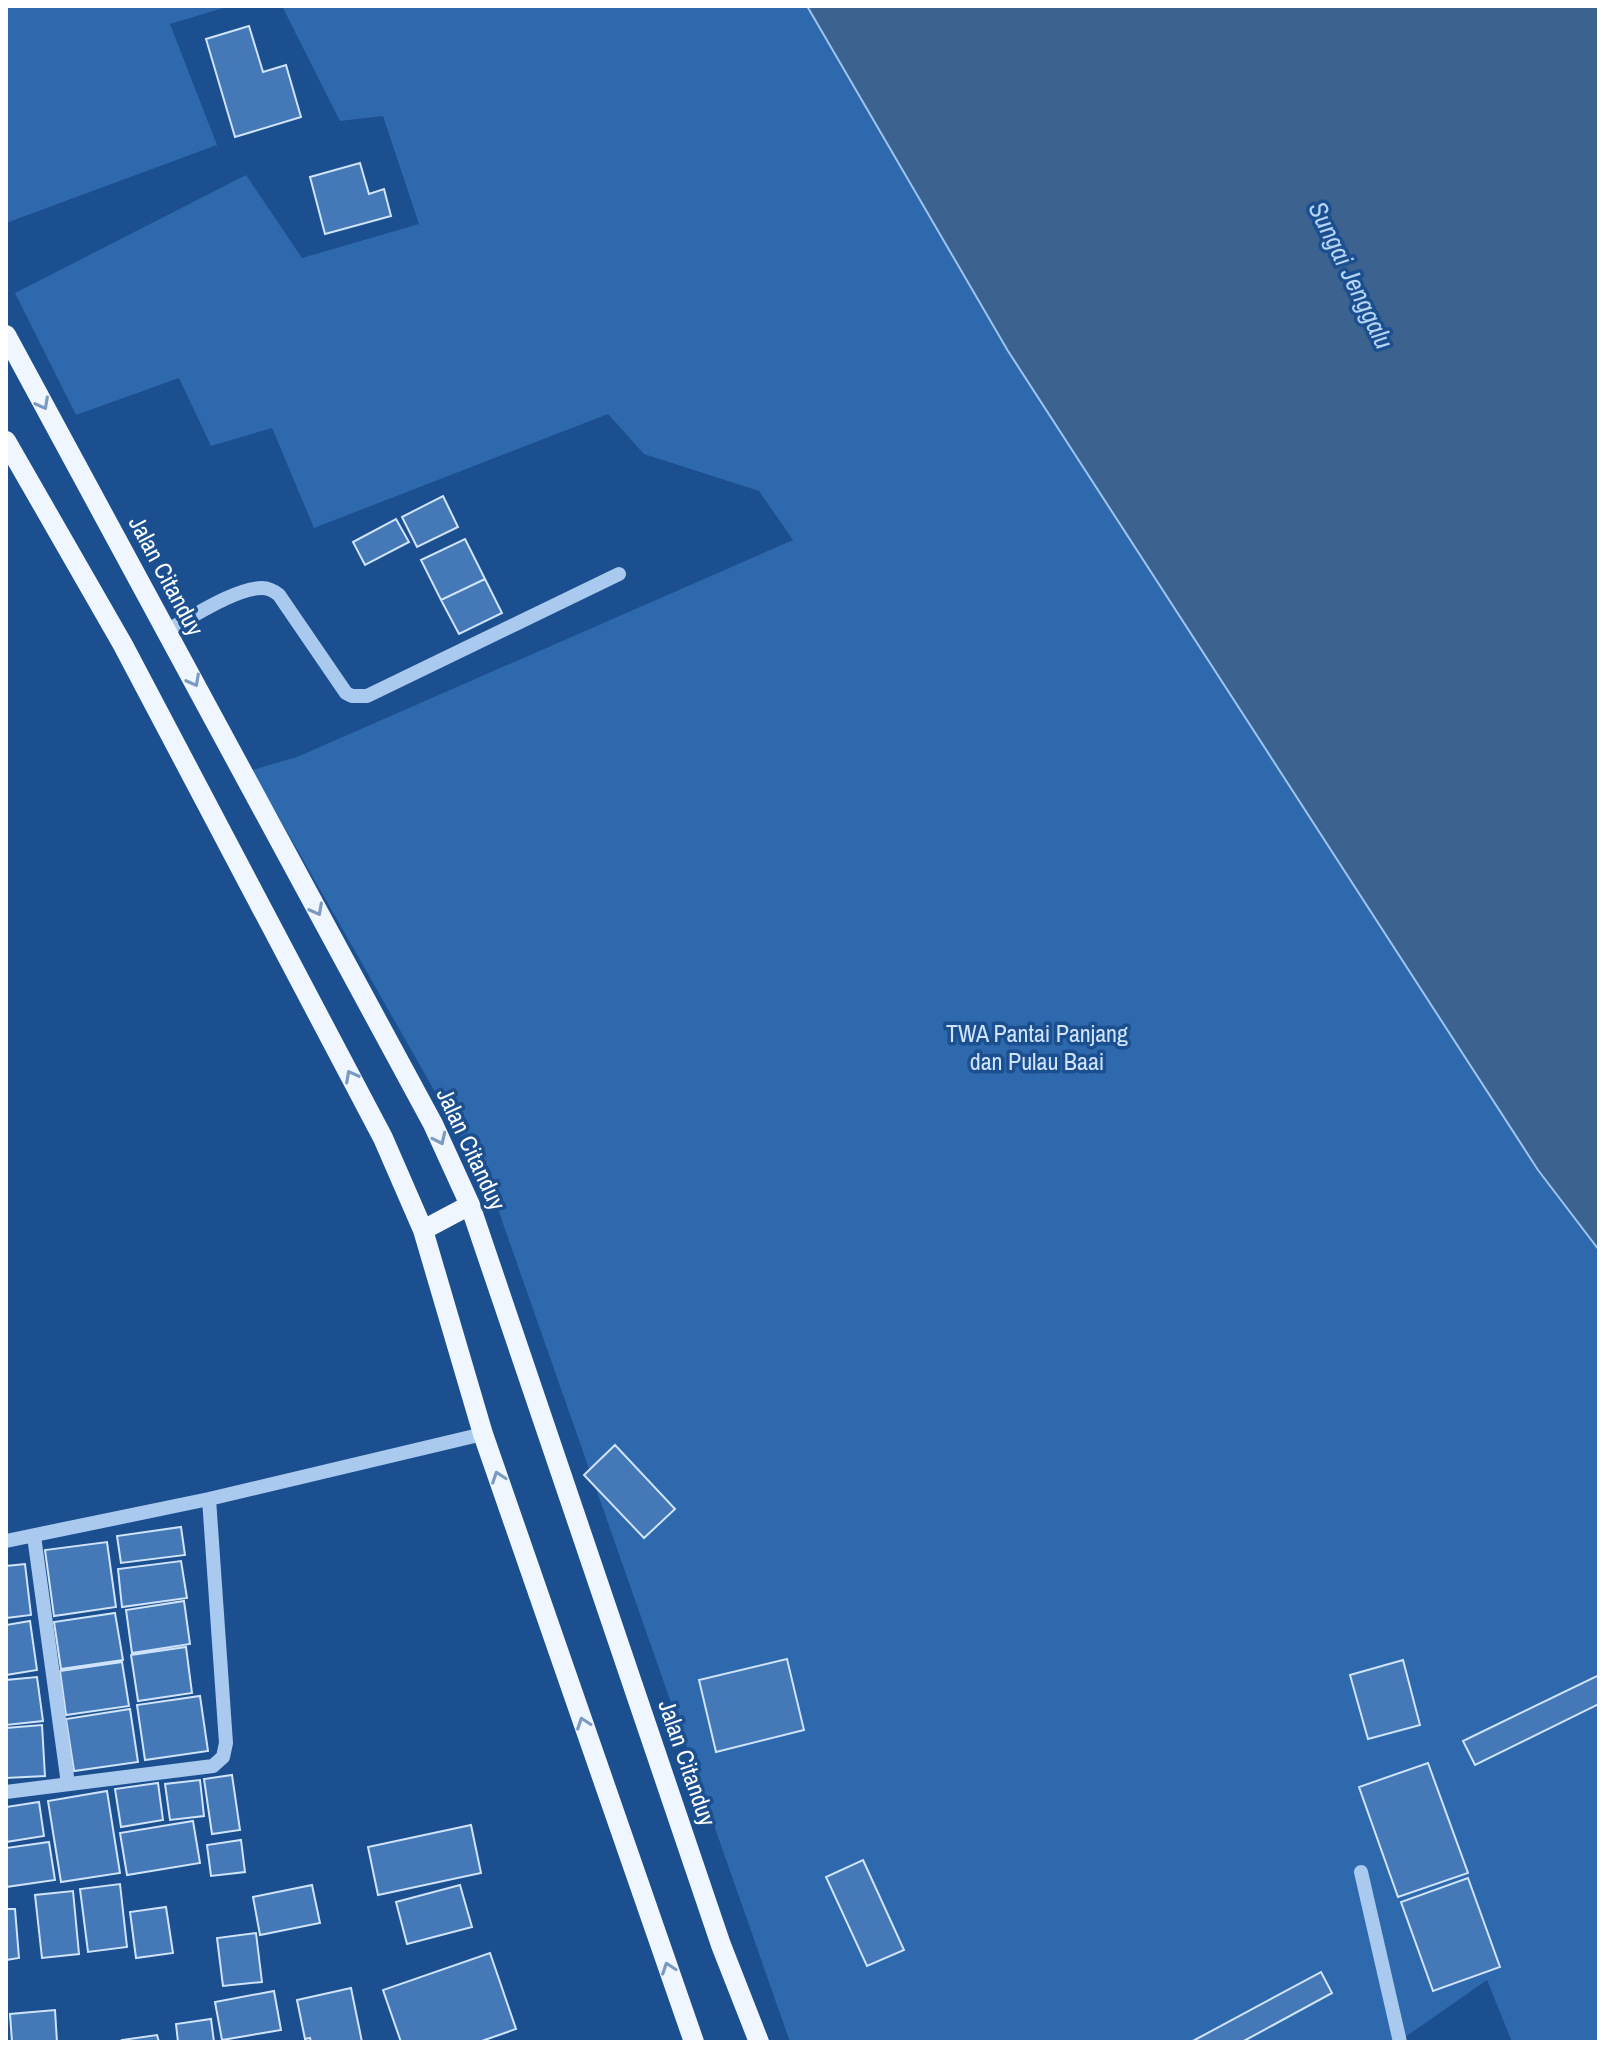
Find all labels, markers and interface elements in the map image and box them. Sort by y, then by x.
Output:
water label: Sungai Jenggalu [1301,195,1402,354]
one-way arrow [33,395,49,409]
street label: Jalan Citanduy [122,510,212,641]
one-way arrow [184,673,199,688]
one-way arrow [308,902,323,916]
park label: TWA Pantai Panjang dan Pulau Baai [946,1017,1128,1077]
one-way arrow [345,1070,360,1085]
street label: Jalan Citanduy [430,1082,514,1215]
one-way arrow [430,1131,446,1145]
one-way arrow [491,1471,507,1485]
street label: Jalan Citanduy [651,1695,724,1830]
one-way arrow [576,1716,593,1730]
one-way arrow [662,1962,678,1976]

